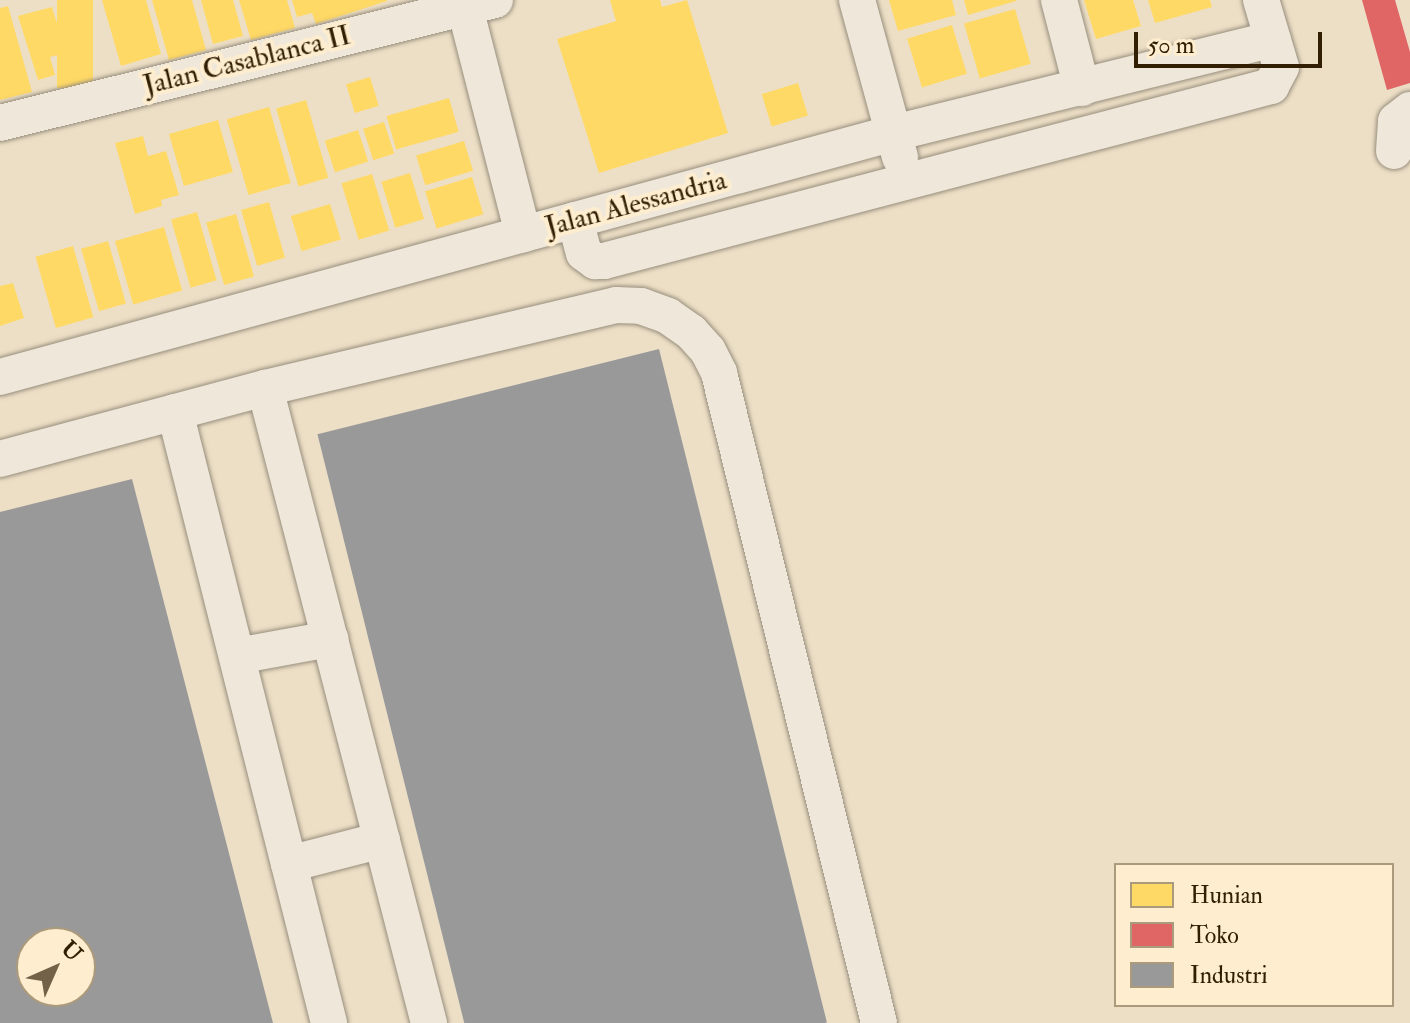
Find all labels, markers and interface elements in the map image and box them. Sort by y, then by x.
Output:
scale bar [1138,16,1326,66]
street label: Jalan Casablanca II [140,19,354,103]
text: 50 m [1148,30,1194,61]
street label: Jalan Alessandria [542,164,730,244]
legend [1114,863,1394,1007]
text: Hunian [1190,880,1263,911]
text: Toko [1190,920,1239,951]
north arrow [16,927,96,1007]
text: U [55,935,88,968]
text: Industri [1190,960,1268,991]

